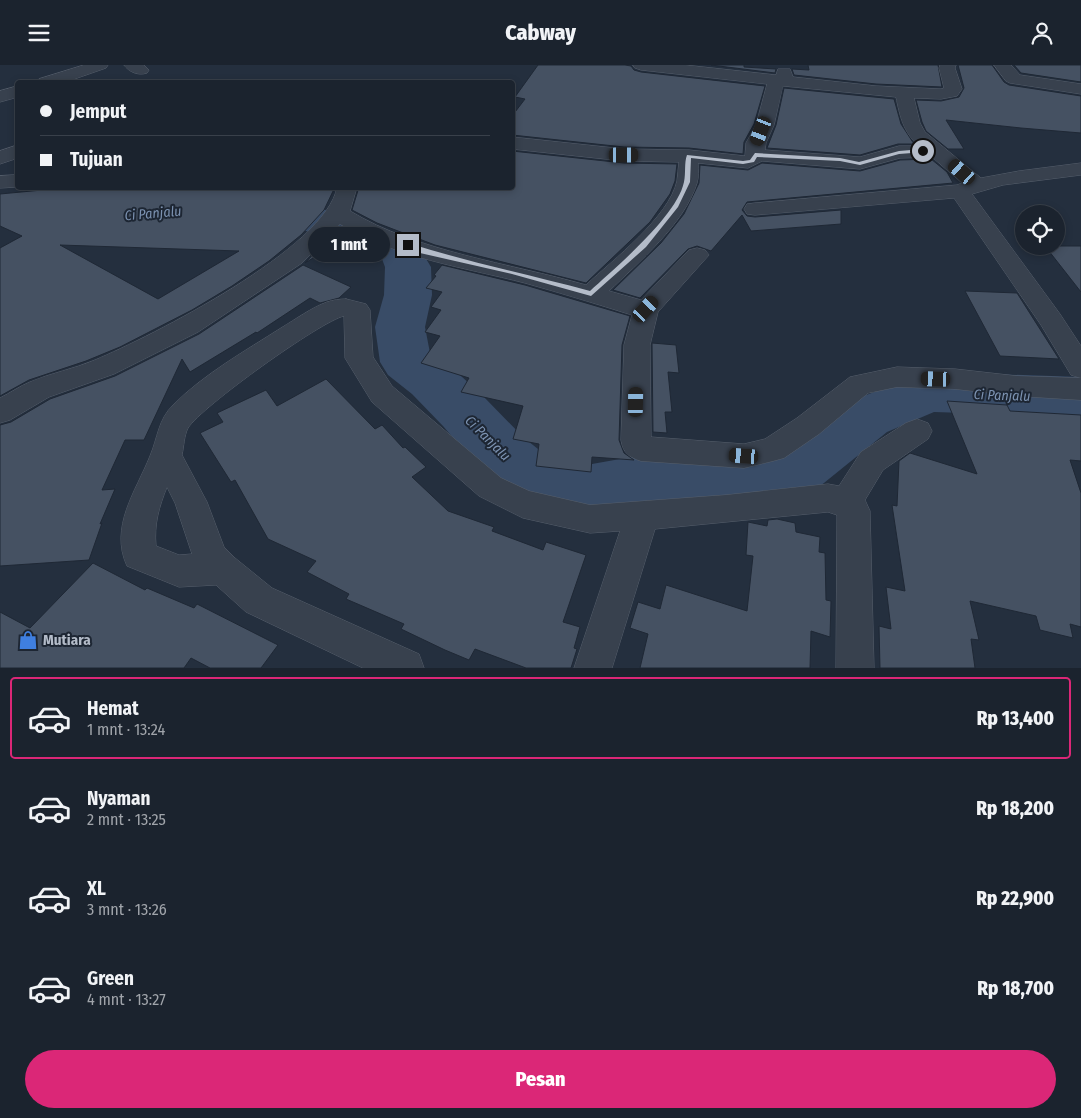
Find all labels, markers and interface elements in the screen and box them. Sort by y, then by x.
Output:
icon: menu [25,19,53,47]
text: Cabway [505,19,576,46]
icon: person [1028,19,1056,47]
text: Jemput [70,100,127,123]
car [748,114,773,148]
route start [912,140,934,162]
text: Tujuan [70,148,123,171]
car [609,148,639,163]
car [945,156,978,188]
water label: Ci Panjalu [124,203,182,224]
map controls [1015,205,1065,255]
button: locate [1015,205,1065,255]
callout: 1 mnt [308,227,390,263]
route end [397,234,419,256]
text: 1 mnt [331,235,367,254]
car [630,293,661,325]
car [920,371,951,387]
water label: Ci Panjalu [973,386,1031,405]
car [628,387,643,417]
water label: Ci Panjalu [462,412,514,464]
car [728,447,759,465]
shop icon: Mutiara [17,629,39,651]
place label: Mutiara [43,631,91,649]
icon: car [27,696,72,741]
text: Hemat [87,697,139,720]
text: Rp 13,400 [977,707,1054,730]
text: 1 mnt · 13:24 [87,720,165,739]
icon: car [27,786,72,831]
text: Nyaman [87,787,150,810]
text: Rp 18,200 [976,797,1054,820]
text: 2 mnt · 13:25 [87,810,166,829]
icon: car [27,876,72,921]
text: XL [87,877,106,900]
text: Rp 22,900 [976,887,1054,910]
text: 3 mnt · 13:26 [87,900,167,919]
icon: car [27,966,72,1011]
text: Green [87,967,134,990]
text: Rp 18,700 [977,977,1054,1000]
text: 4 mnt · 13:27 [87,990,166,1009]
button: Pesan [25,1050,1056,1108]

